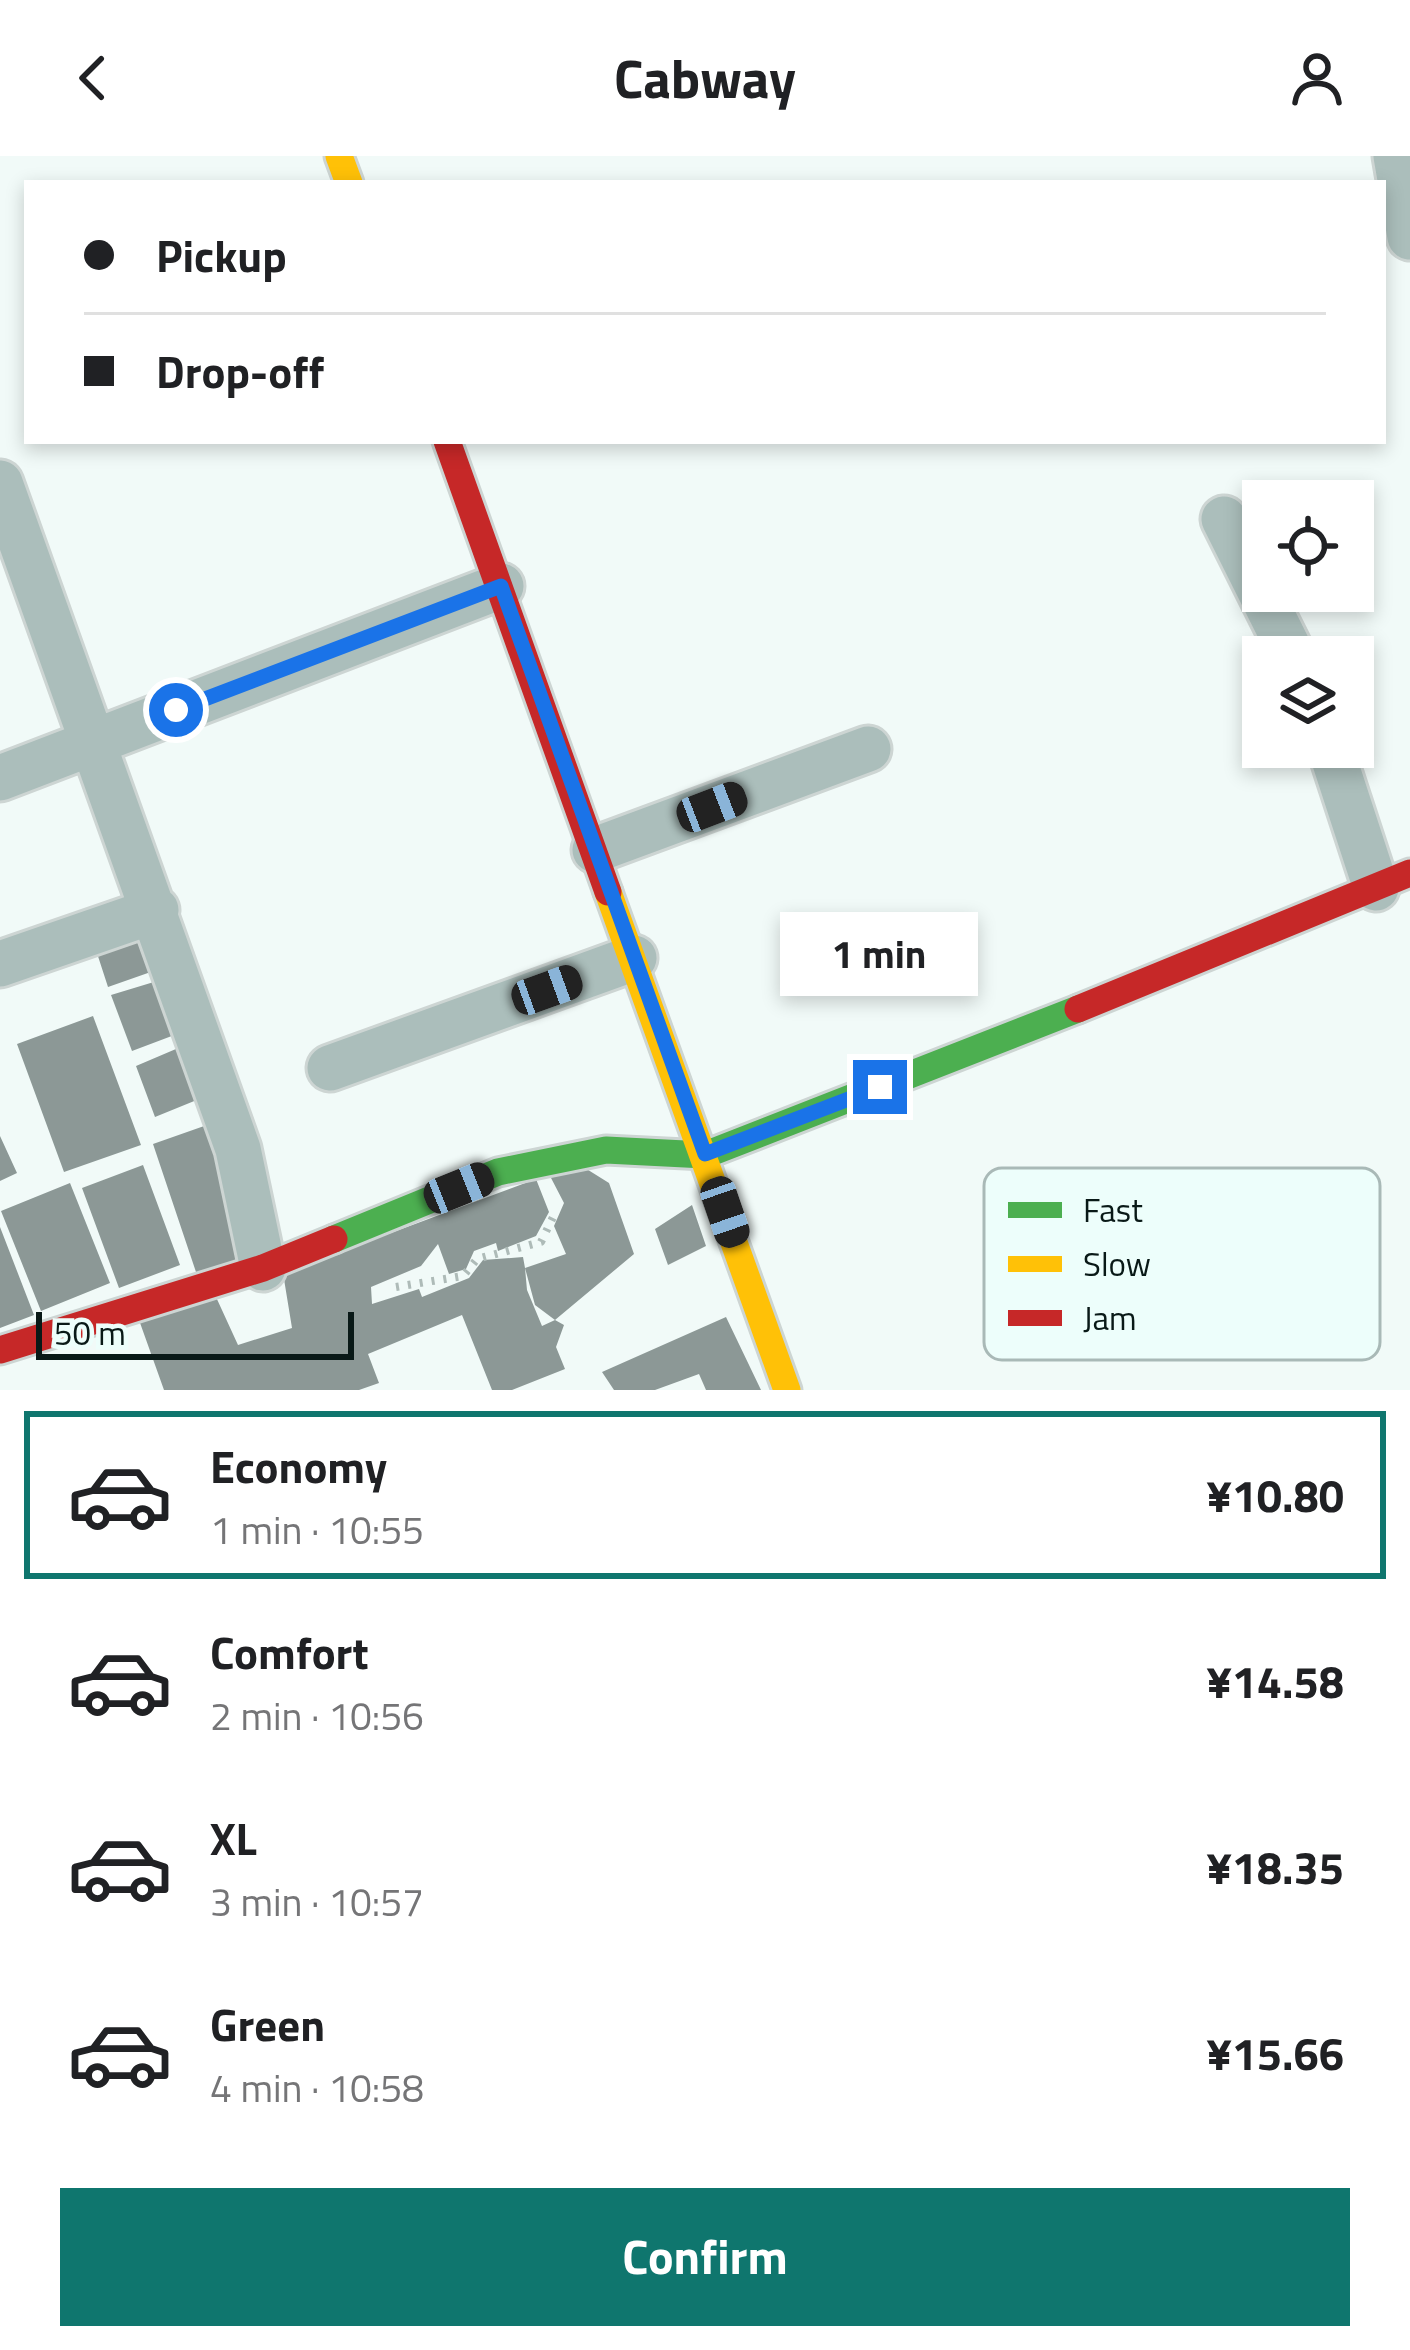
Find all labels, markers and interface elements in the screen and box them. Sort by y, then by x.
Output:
text: Cabway [614,37,796,119]
icon: back [60,45,126,111]
icon: person [1284,45,1350,111]
text: Pickup [156,221,287,289]
text: Drop-off [156,337,324,405]
map controls [1242,480,1374,768]
button: locate [1242,480,1374,612]
button: layers [1242,636,1374,768]
route start [149,683,203,737]
car [672,777,752,837]
callout: 1 min [781,913,979,997]
text: 1 min [832,924,926,983]
car [507,961,587,1019]
route end [853,1060,907,1114]
car [419,1158,499,1218]
legend [984,1168,1380,1360]
car [696,1172,754,1252]
text: Fast [1083,1185,1143,1235]
text: Slow [1083,1239,1151,1289]
text: Jam [1083,1293,1137,1343]
scale bar [36,1306,354,1359]
text: 50 m [54,1308,126,1358]
text: Economy [210,1432,387,1500]
icon: car [66,1441,174,1549]
text: ¥10.80 [1206,1461,1344,1529]
text: 1 min · 10:55 [210,1500,424,1559]
text: Comfort [210,1618,369,1686]
icon: car [66,1627,174,1735]
text: ¥14.58 [1206,1647,1344,1715]
text: 2 min · 10:56 [210,1686,424,1745]
text: XL [210,1804,257,1872]
icon: car [66,1813,174,1921]
text: ¥18.35 [1206,1833,1344,1901]
text: 3 min · 10:57 [210,1872,424,1931]
text: Green [210,1990,325,2058]
icon: car [66,1999,174,2107]
text: ¥15.66 [1206,2019,1344,2087]
text: 4 min · 10:58 [210,2058,424,2117]
button: Confirm [60,2188,1350,2326]

